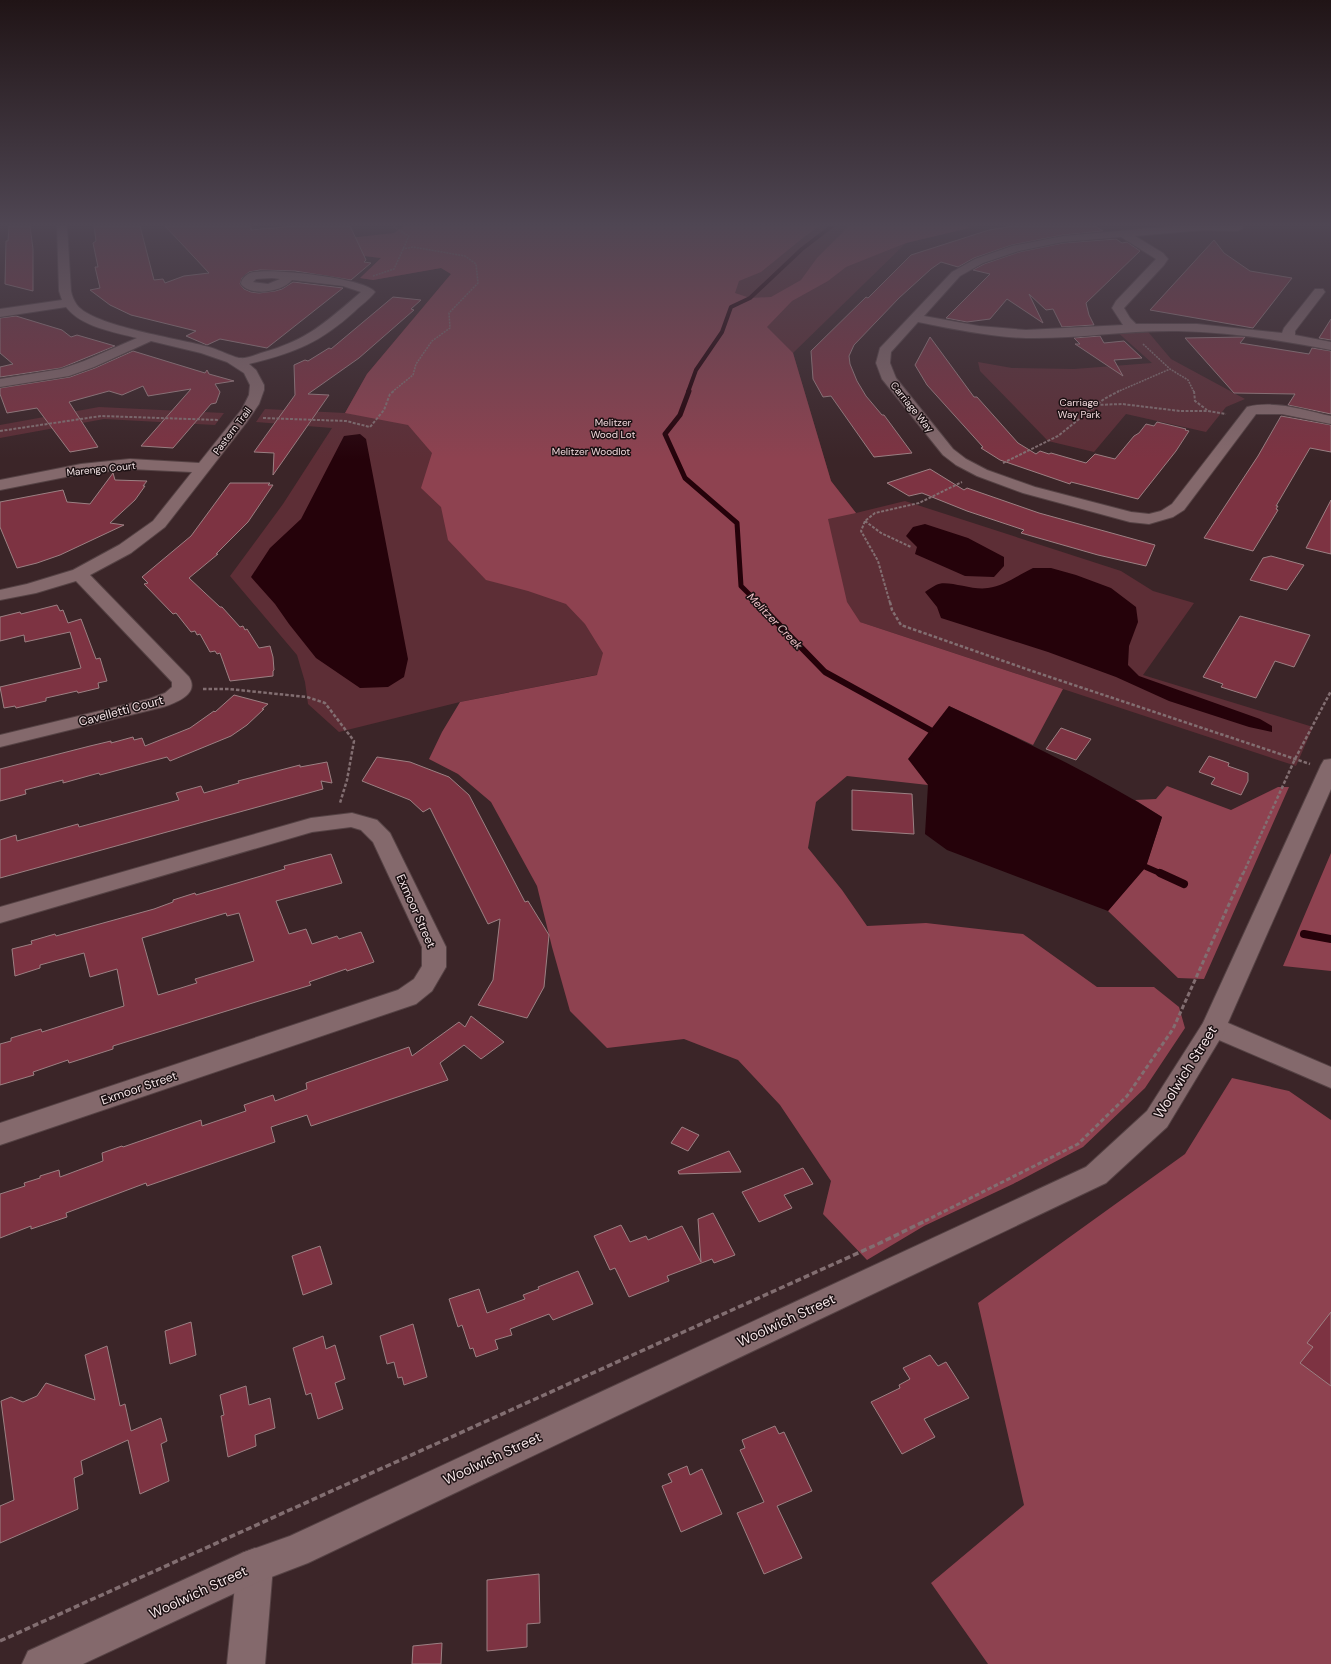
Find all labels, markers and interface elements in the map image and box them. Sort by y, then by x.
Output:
street label: Carriage Way [888,379,937,435]
park label: Carriage Way Park [1058,396,1100,421]
street label: Pastern Trail [210,405,254,457]
park label: Melitzer Wood Lot [591,416,635,441]
park label: Melitzer Woodlot [552,445,630,458]
street label: Marengo Court [66,459,136,479]
water label: Melitzer Creek [744,590,806,653]
street label: Cavelletti Court [77,692,165,730]
street label: Exmoor Street [393,872,440,951]
street label: Woolwich Street [1149,1022,1221,1122]
street label: Exmoor Street [99,1067,179,1108]
street label: Woolwich Street [734,1289,838,1351]
street label: Woolwich Street [440,1427,544,1489]
street label: Woolwich Street [146,1561,250,1623]

